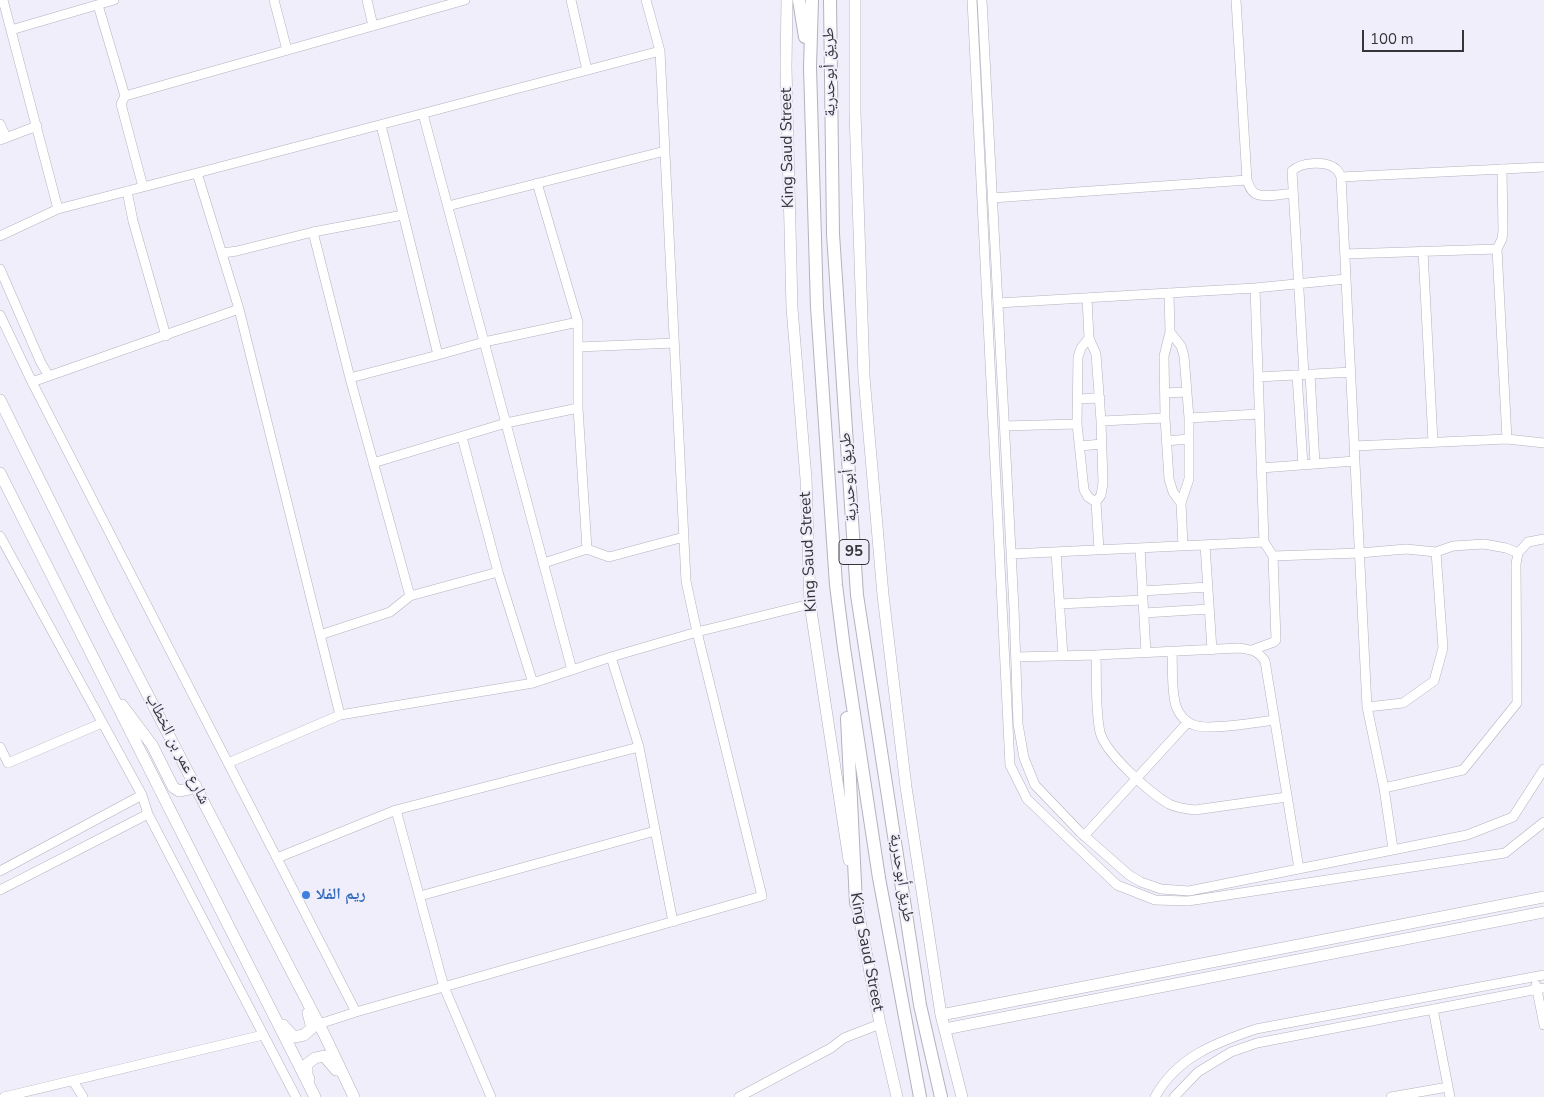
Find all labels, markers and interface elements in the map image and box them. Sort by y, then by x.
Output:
scale bar [1364,20,1466,52]
street label: طريق أبوحدرية [820,27,840,117]
text: 100 m [1370,29,1414,49]
street label: King Saud Street [777,88,799,208]
street label: طريق أبوحدرية [836,432,862,522]
street label: King Saud Street [796,491,822,613]
road number: 95 [839,540,869,564]
street label: شارع عمر بن الخطاب [141,690,213,808]
street label: طريق أبوحدرية [885,832,917,924]
place label: ريم الفلا [316,885,365,905]
marker: ريم الفلا [300,889,312,901]
street label: King Saud Street [845,891,887,1013]

